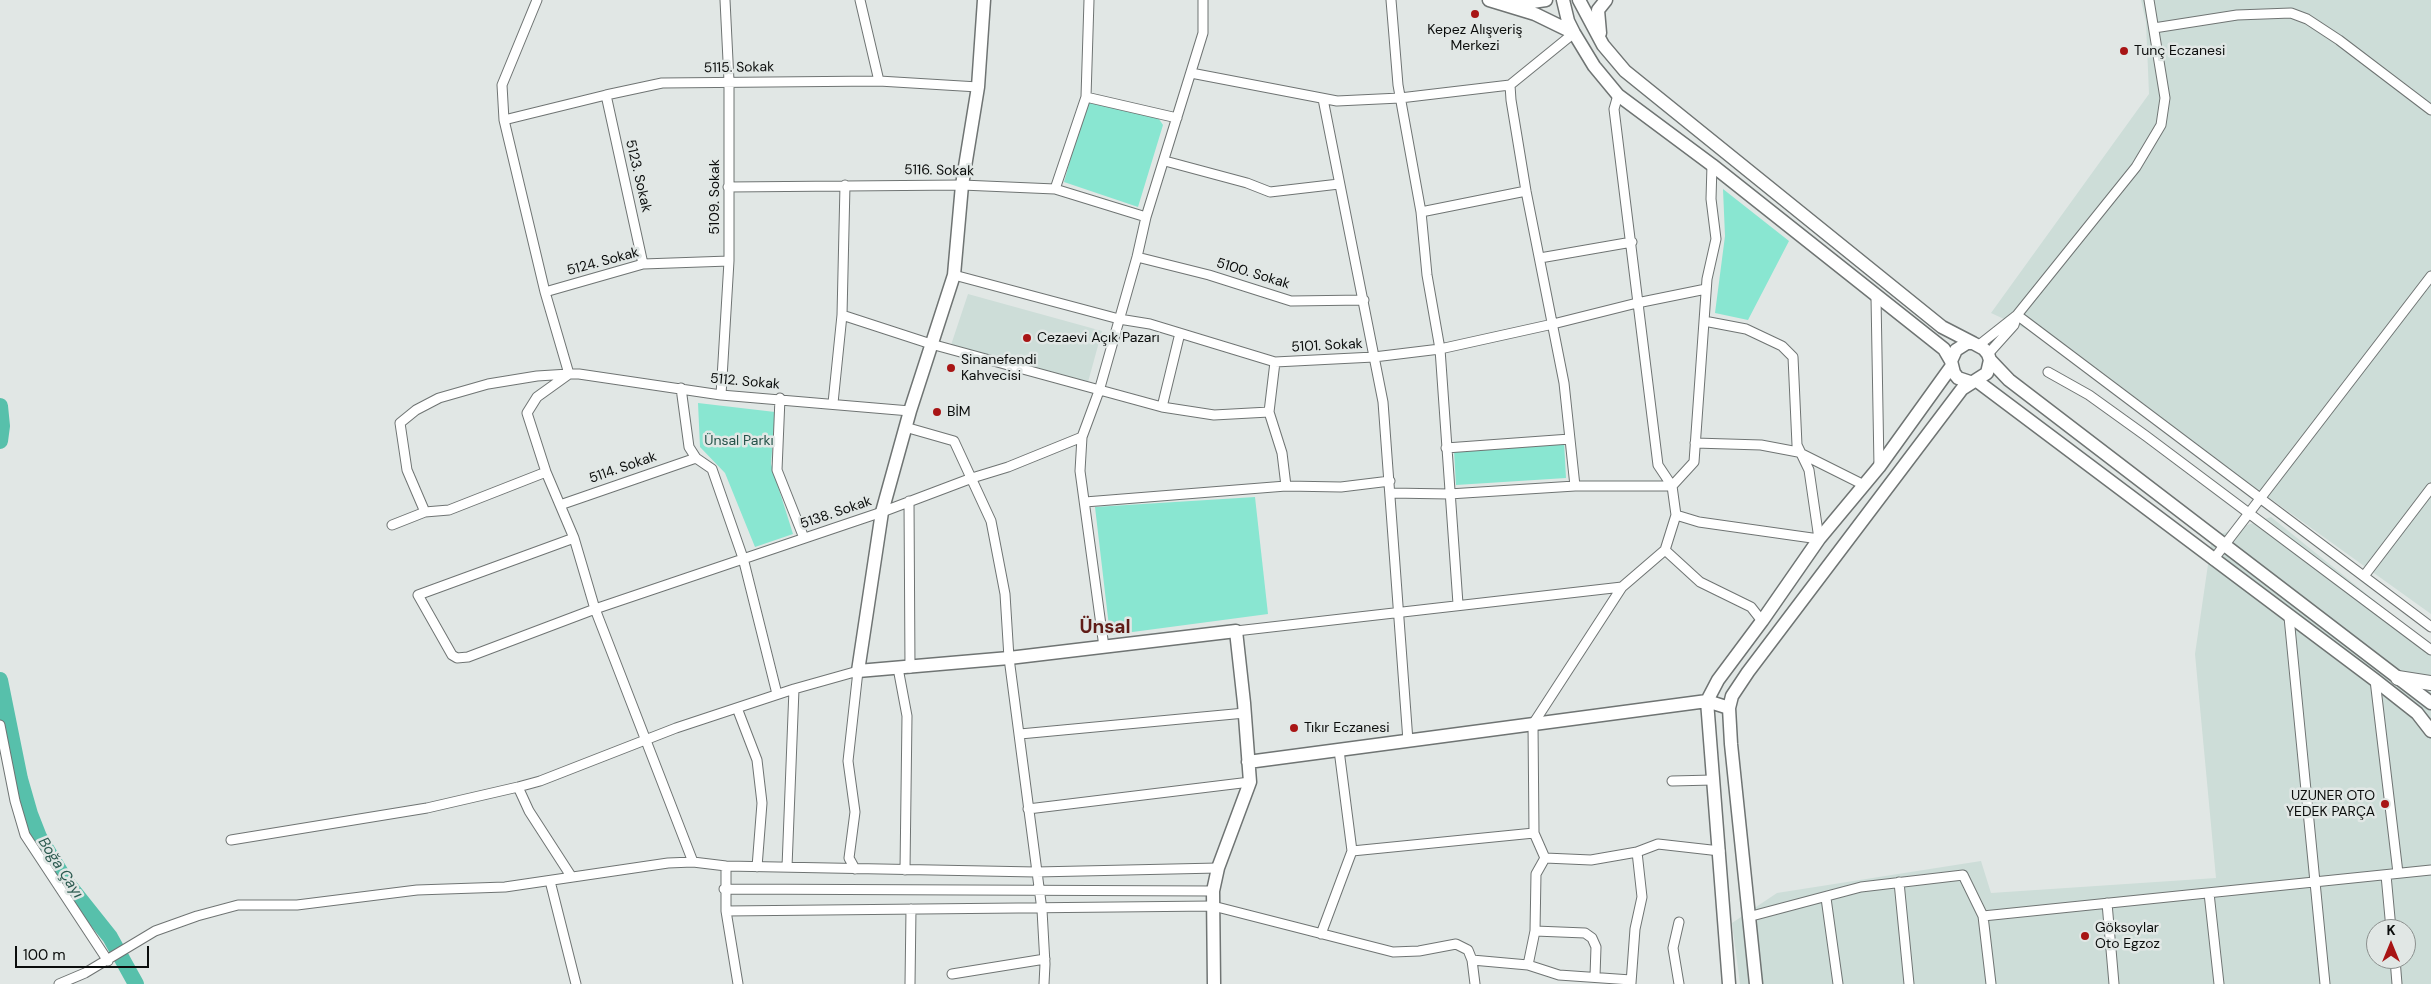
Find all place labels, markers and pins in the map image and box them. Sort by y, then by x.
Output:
marker: Kepez Alışveriş Merkezi [1469,8,1481,20]
place label: Kepez Alışveriş Merkezi [1427,22,1523,54]
place label: Tunç Eczanesi [2134,43,2225,59]
marker: Tunç Eczanesi [2118,45,2130,57]
place label: Cezaevi Açık Pazarı [1037,330,1160,346]
marker: Cezaevi Açık Pazarı [1021,332,1033,344]
place label: Sinanefendi Kahvecisi [961,352,1037,384]
marker: Sinanefendi Kahvecisi [945,362,957,374]
place label: BİM [947,404,970,420]
marker: BİM [931,406,943,418]
place label: Tıkır Eczanesi [1304,720,1390,736]
marker: Tıkır Eczanesi [1288,722,1300,734]
place label: UZUNER OTO YEDEK PARÇA [2286,788,2375,820]
marker: UZUNER OTO YEDEK PARÇA [2379,798,2391,810]
place label: Göksoylar Oto Egzoz [2095,920,2160,952]
marker: Göksoylar Oto Egzoz [2079,930,2091,942]

